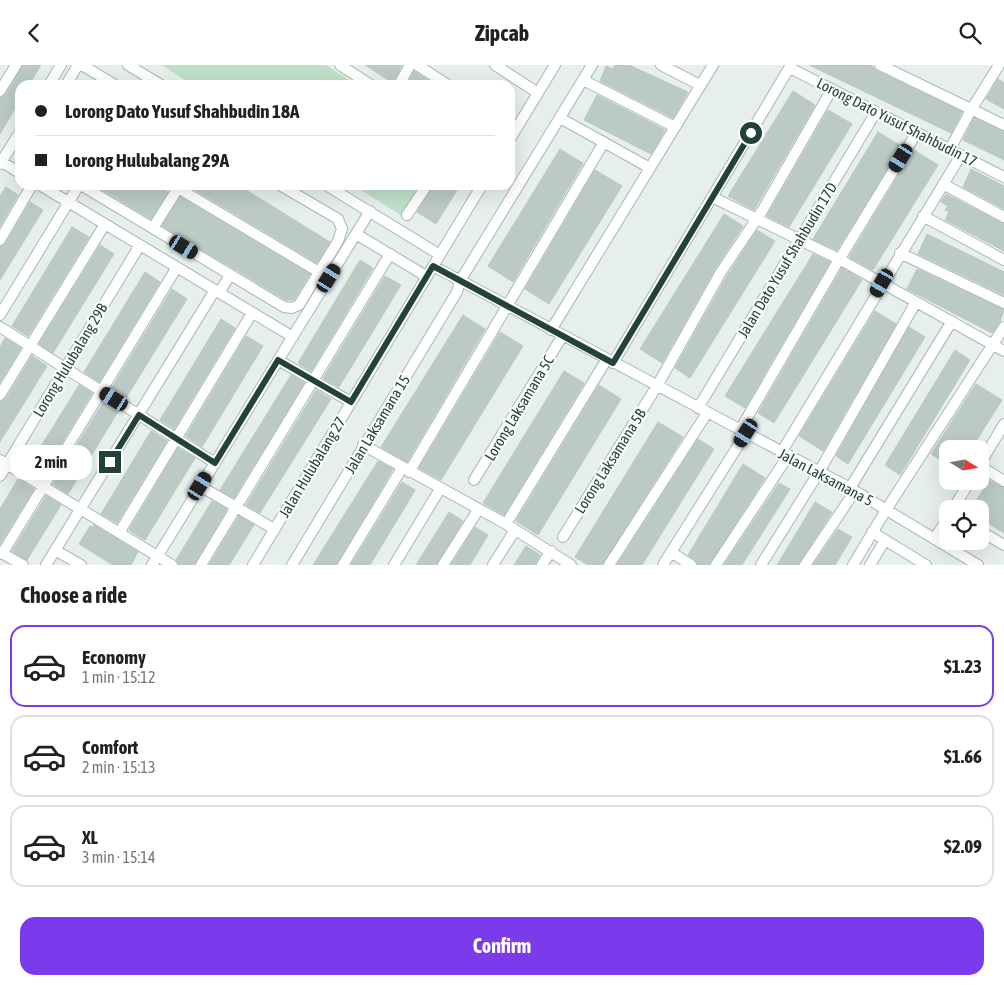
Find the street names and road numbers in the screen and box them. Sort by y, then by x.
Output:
street label: Lorong Dato Yusuf Shahbudin 17 [814,74,980,170]
street label: Jalan Dato Yusuf Shahbudin 17D [734,179,840,341]
street label: Lorong Hulubalang 29B [29,300,111,420]
street label: Lorong Laksamana 5C [481,352,557,464]
street label: Jalan Laksamana 15 [341,372,413,476]
street label: Lorong Laksamana 5B [571,406,649,516]
street label: Jalan Hulubalang 27 [275,414,349,520]
street label: Jalan Laksamana 5 [776,445,876,509]

